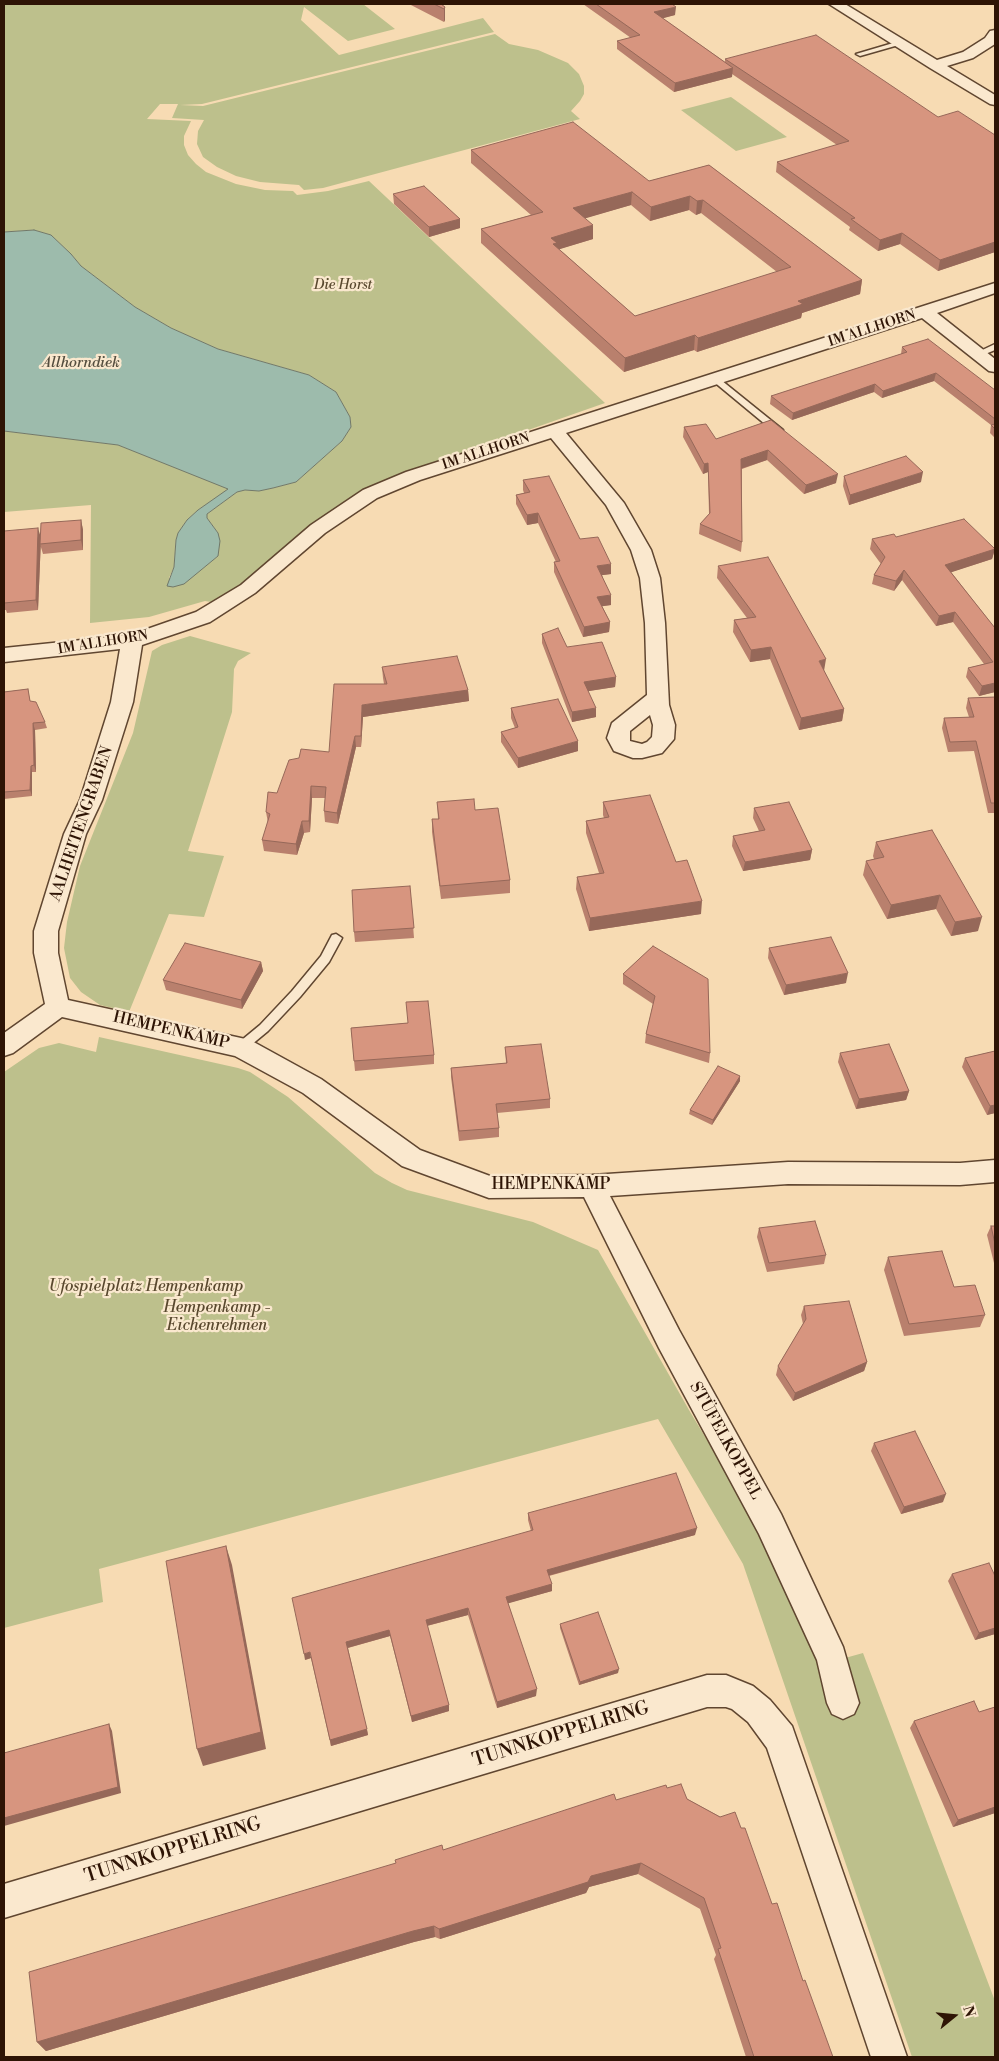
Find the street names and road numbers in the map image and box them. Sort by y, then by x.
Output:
street label: IM ALLHORN [826,307,918,351]
street label: IM ALLHORN [440,430,532,474]
street label: IM ALLHORN [57,628,149,658]
street label: AALHEITENGRABEN [46,744,118,904]
street label: HEMPENKAMP [111,1008,231,1054]
street label: HEMPENKAMP [491,1175,611,1195]
street label: STÜFELKOPPEL [685,1379,765,1503]
street label: TUNNKOPPELRING [470,1697,652,1773]
street label: TUNNKOPPELRING [82,1813,264,1889]

